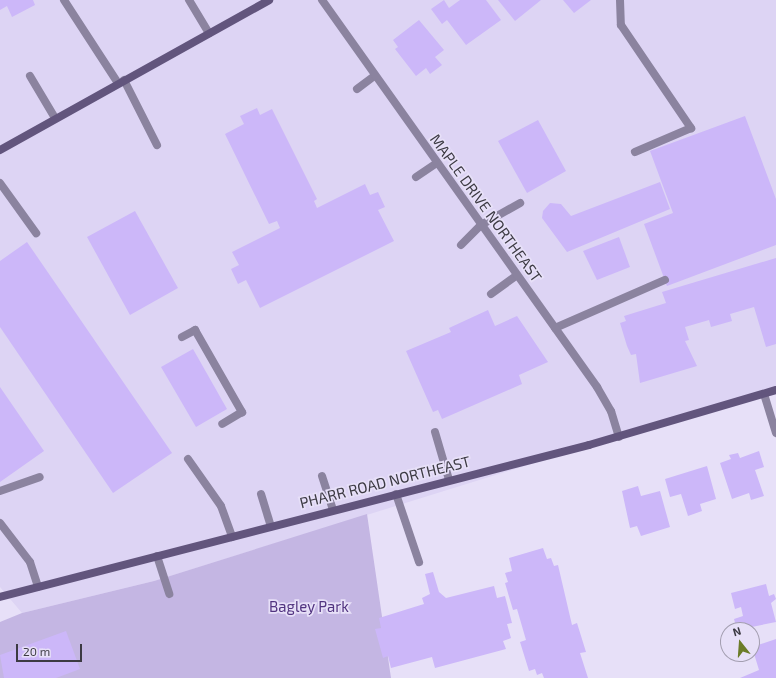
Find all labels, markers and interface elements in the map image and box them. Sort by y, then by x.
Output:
street label: MAPLE DRIVE NORTHEAST [426,131,546,285]
street label: PHARR ROAD NORTHEAST [298,452,472,512]
park label: Bagley Park [269,598,349,616]
north arrow [720,622,760,662]
text: N [731,624,742,638]
scale bar [18,636,84,662]
text: 20 m [23,644,50,658]

